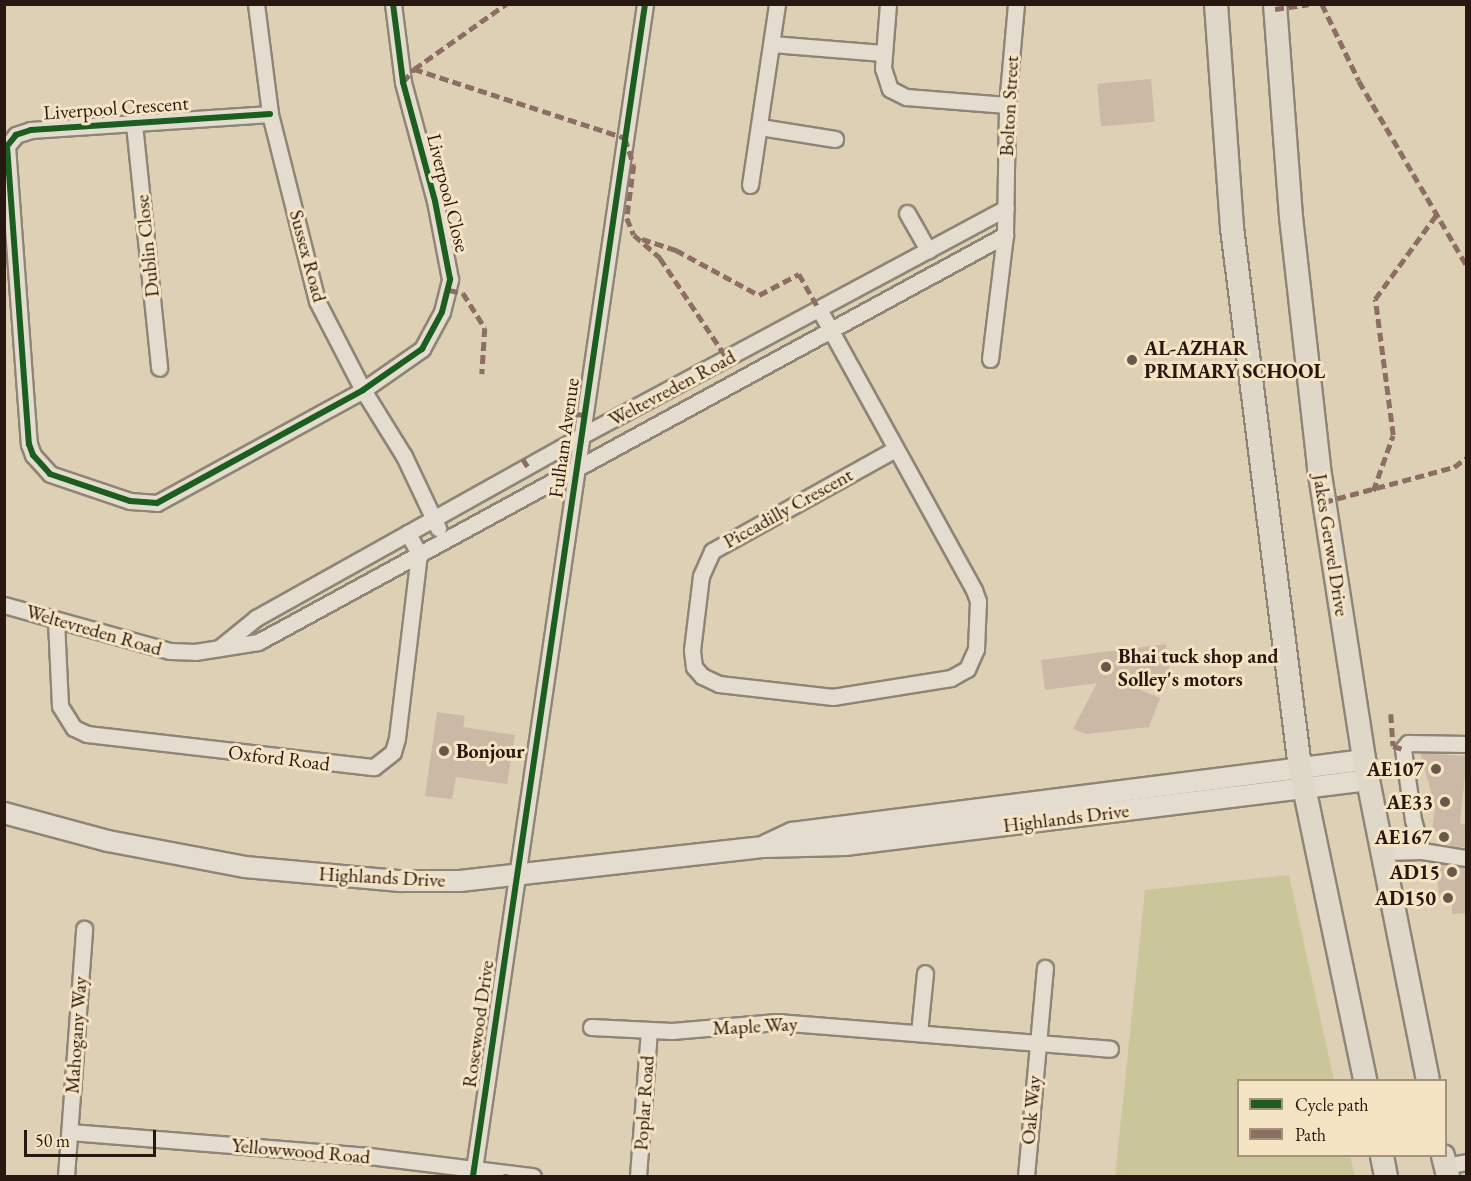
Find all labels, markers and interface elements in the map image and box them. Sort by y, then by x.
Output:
street label: Bolton Street [994,55,1024,157]
street label: Liverpool Crescent [43,91,189,125]
street label: Liverpool Close [422,131,474,255]
street label: Dublin Close [130,194,164,298]
street label: Sussex Road [284,207,332,305]
place label: AL-AZHAR PRIMARY SCHOOL [1144,336,1325,383]
street label: Weltevreden Road [604,344,740,432]
marker: AL-AZHAR PRIMARY SCHOOL [1125,353,1139,367]
street label: Fulham Avenue [544,377,584,499]
street label: Piccadilly Crescent [719,463,857,553]
street label: Jakes Gerwel Drive [1308,472,1354,618]
street label: Weltevreden Road [23,599,165,661]
place label: Bhai tuck shop and Solley's motors [1118,644,1279,691]
marker: Bhai tuck shop and Solley's motors [1099,660,1113,674]
place label: Bonjour [456,739,525,763]
street label: Oxford Road [227,740,331,776]
marker: Bonjour [437,744,451,758]
place label: AE107 [1367,757,1424,781]
marker: AE107 [1429,762,1443,776]
place label: AE33 [1386,790,1433,814]
marker: AE33 [1438,795,1452,809]
street label: Highlands Drive [1002,798,1130,838]
place label: AE167 [1375,825,1432,849]
marker: AE167 [1437,830,1451,844]
place label: AD15 [1389,860,1440,884]
street label: Highlands Drive [318,862,446,892]
marker: AD15 [1445,865,1459,879]
place label: AD150 [1375,886,1436,910]
marker: AD150 [1441,891,1455,905]
street label: Rosewood Drive [457,959,499,1089]
street label: Mahogany Way [60,975,92,1095]
street label: Maple Way [712,1012,798,1040]
street label: Poplar Road [629,1055,659,1151]
street label: Oak Way [1016,1074,1046,1146]
legend [1237,1079,1447,1157]
text: Cycle path [1295,1093,1369,1116]
scale bar [27,1118,159,1156]
text: Path [1295,1123,1326,1146]
text: 50 m [35,1129,70,1152]
street label: Yellowwood Road [231,1133,371,1169]

